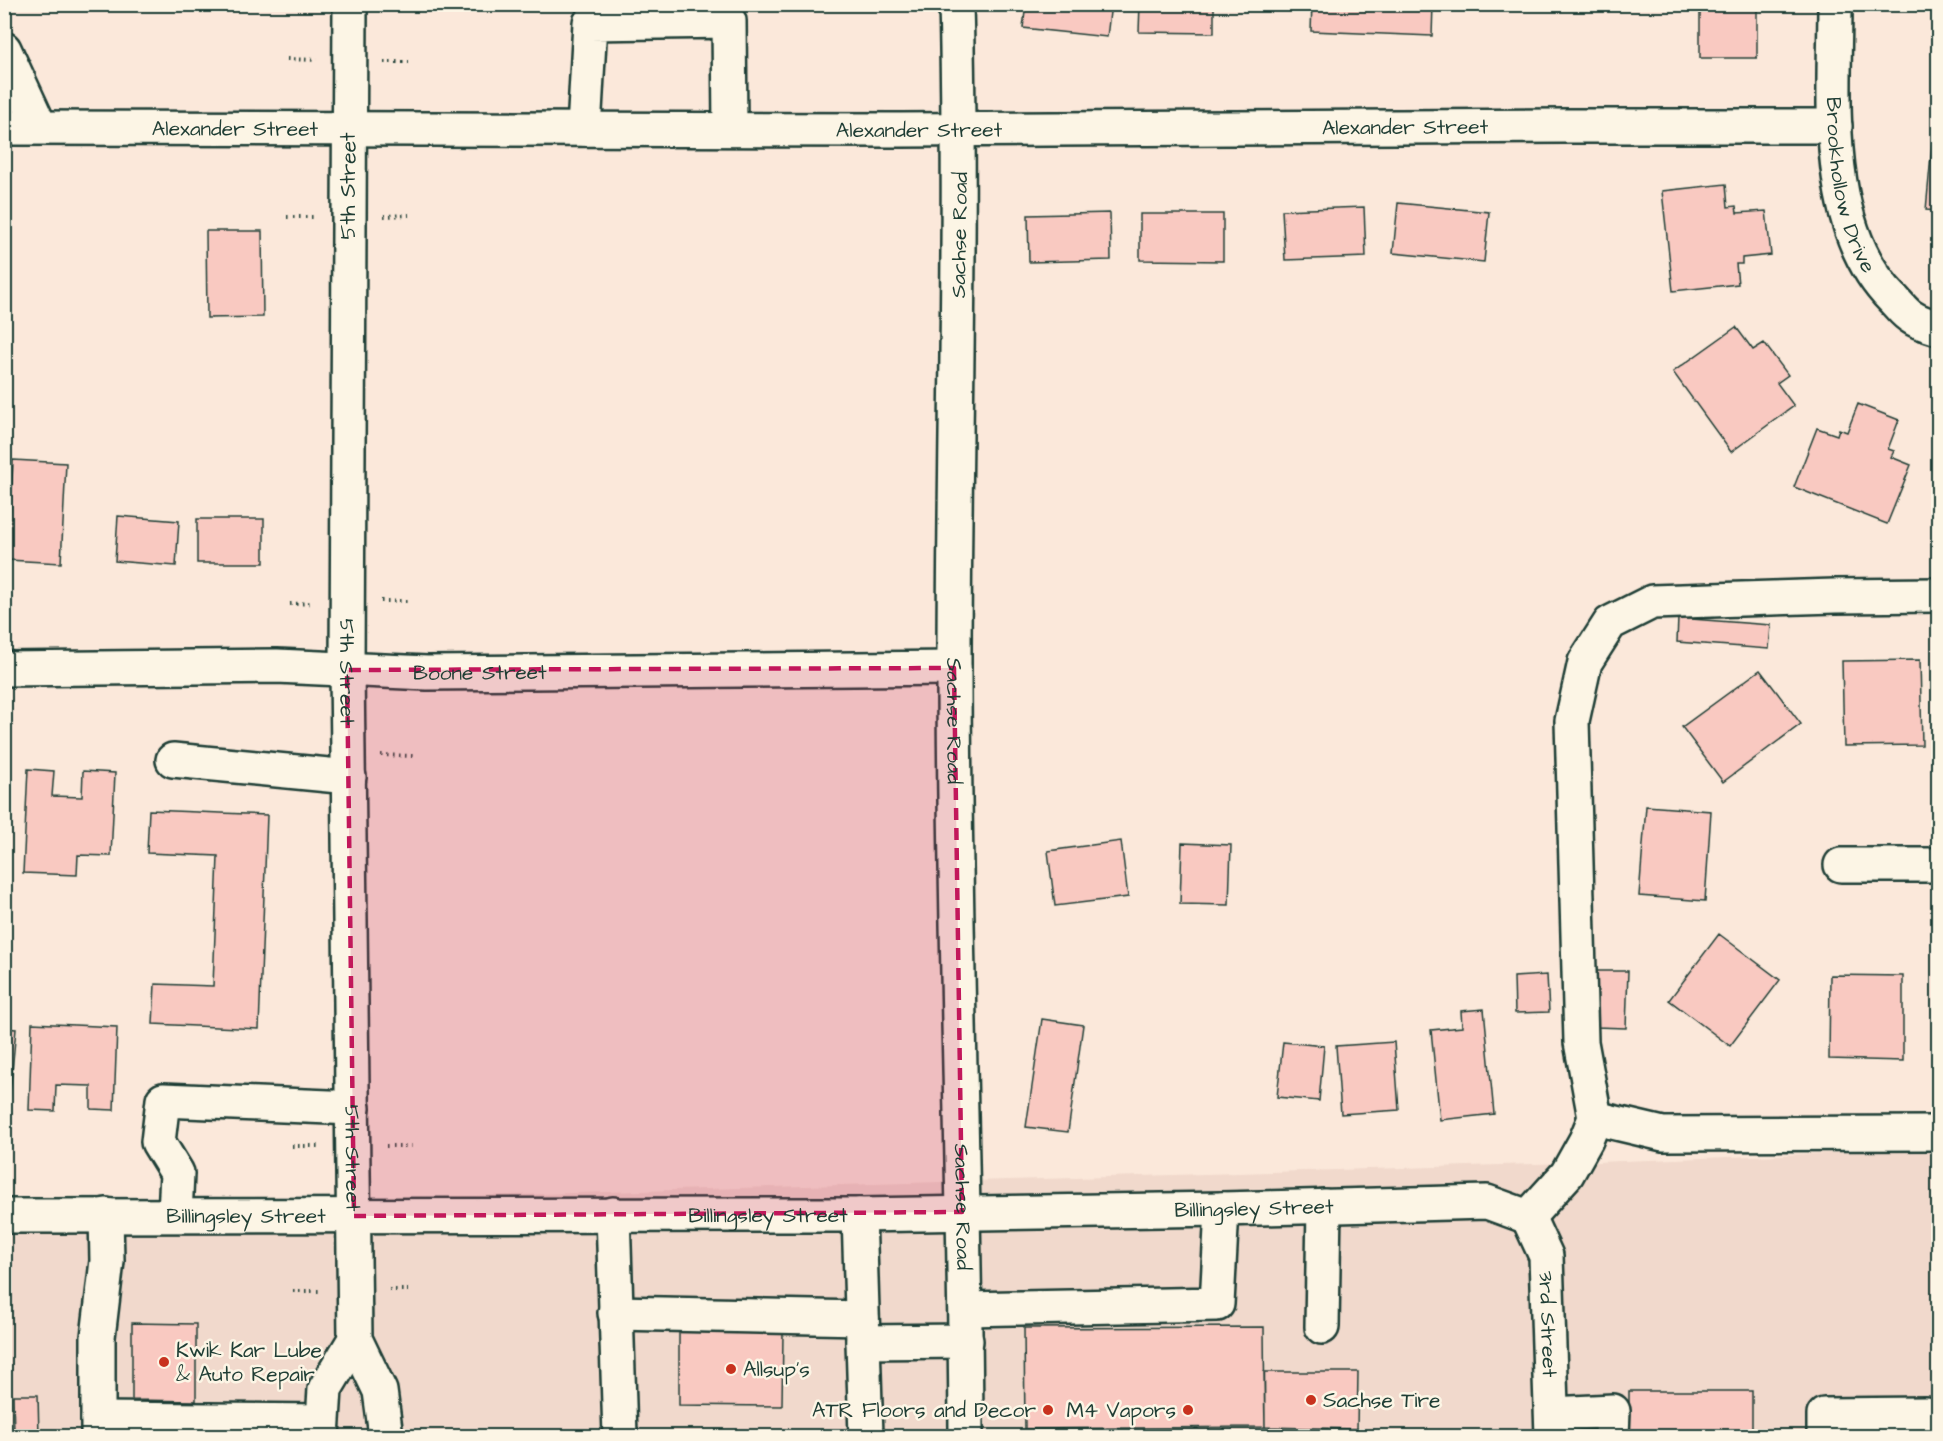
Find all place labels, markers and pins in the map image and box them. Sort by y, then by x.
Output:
place label: Kwik Kar Lube & Auto Repair [176,1336,322,1390]
marker: Kwik Kar Lube & Auto Repair [157,1355,171,1369]
place label: Allsup's [743,1355,810,1385]
marker: Allsup's [724,1362,738,1376]
place label: Sachse Tire [1323,1386,1440,1415]
marker: Sachse Tire [1304,1393,1318,1407]
place label: ATR Floors and Decor [812,1396,1036,1425]
place label: M4 Vapors [1066,1396,1176,1426]
marker: ATR Floors and Decor [1041,1403,1055,1417]
marker: M4 Vapors [1181,1403,1195,1417]

